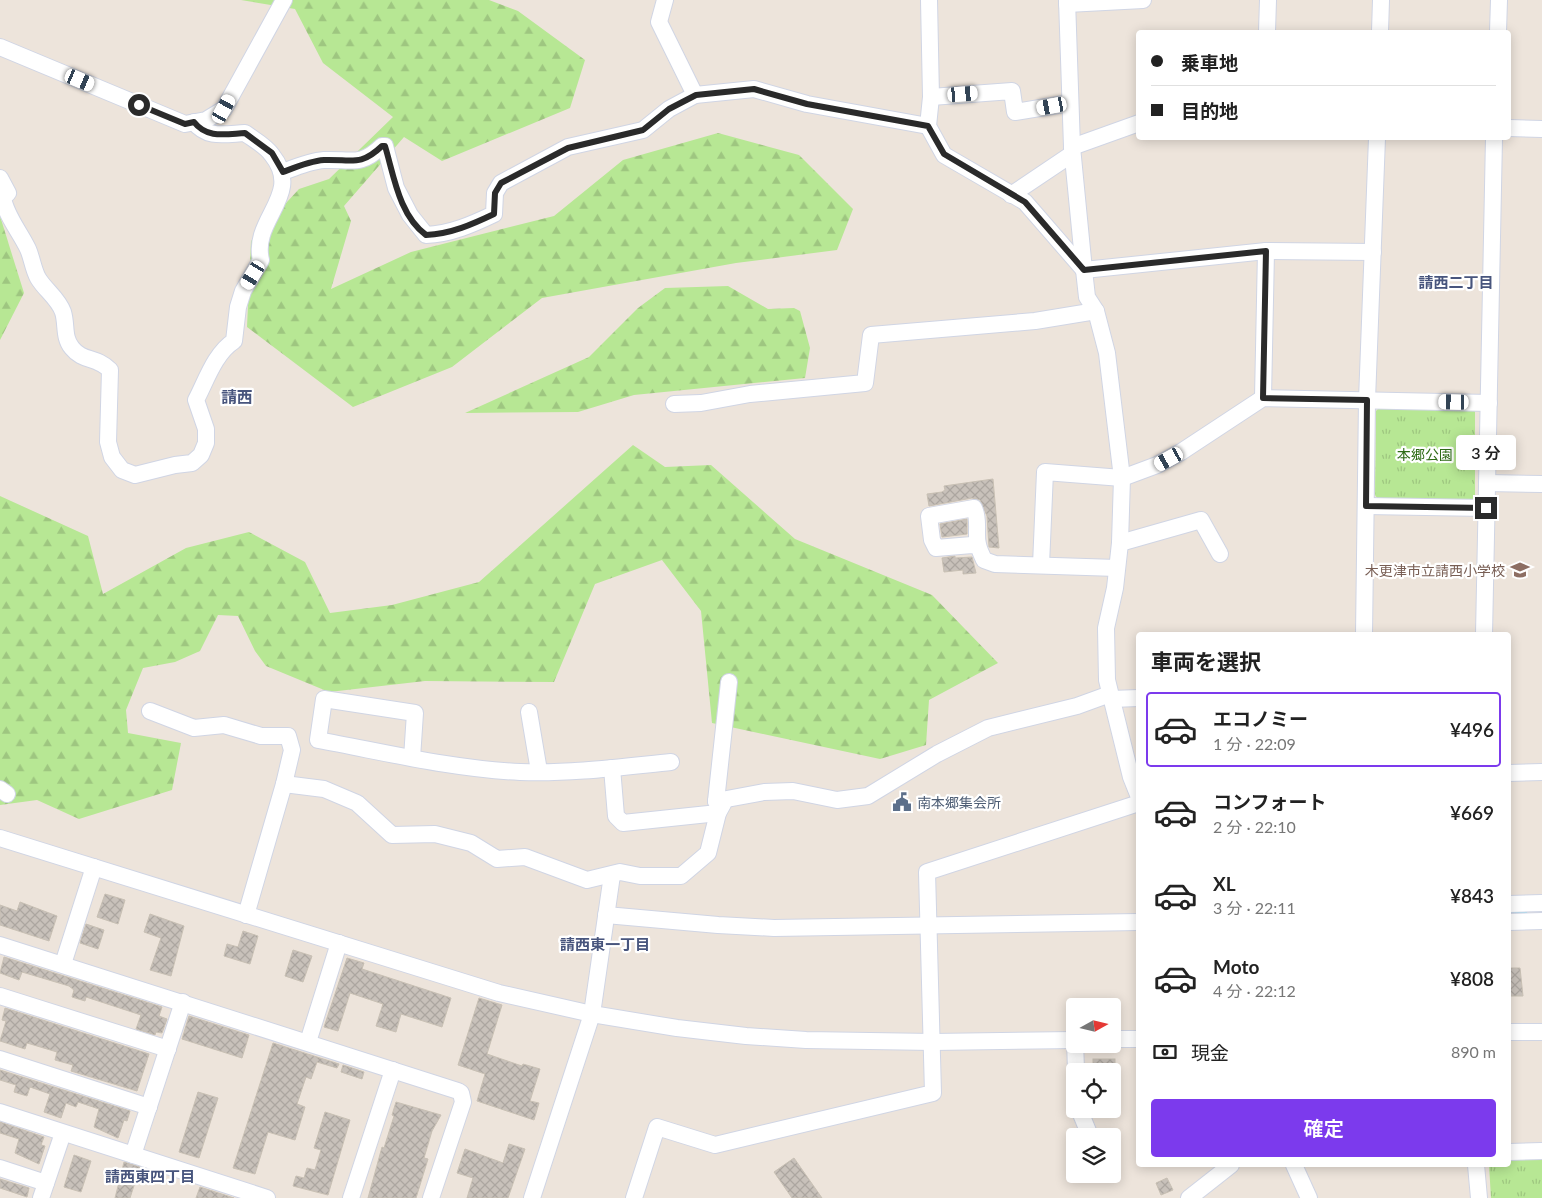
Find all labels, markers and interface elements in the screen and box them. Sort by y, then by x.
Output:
text: 乗車地 [1181,51,1238,74]
car [63,67,96,93]
car [947,85,978,103]
car [210,92,237,126]
route start [128,94,150,116]
car [1035,96,1068,116]
text: 目的地 [1181,99,1238,122]
car [238,258,267,292]
district label: 請西二丁目 [1418,273,1494,291]
district label: 請西 [221,387,253,406]
car [1438,394,1469,410]
callout: 3 分 [1456,436,1516,470]
text: 3 分 [1471,443,1501,462]
car [1152,445,1185,473]
park label: 本郷公園 [1397,446,1453,463]
route end [1475,497,1497,519]
school or university icon: 木更津市立請西小学校 [1509,559,1531,581]
place label: 木更津市立請西小学校 [1365,562,1505,579]
text: 車両を選択 [1151,648,1261,675]
icon: car [1153,707,1198,752]
text: エコノミー [1213,707,1308,730]
text: ¥496 [1450,718,1494,741]
text: 1 分 · 22:09 [1213,734,1296,753]
icon: car [1153,790,1198,835]
text: コンフォート [1213,790,1326,813]
public building icon: 南本郷集会所 [891,791,913,813]
place label: 南本郷集会所 [917,794,1001,811]
text: ¥669 [1450,801,1494,824]
text: 2 分 · 22:10 [1213,817,1296,836]
text: XL [1213,872,1236,895]
icon: car [1153,873,1198,918]
text: ¥843 [1450,884,1494,907]
text: 3 分 · 22:11 [1213,898,1296,917]
district label: 請西東一丁目 [560,935,650,953]
text: Moto [1213,955,1259,978]
icon: car [1153,956,1198,1001]
text: ¥808 [1450,967,1494,990]
text: 4 分 · 22:12 [1213,981,1296,1000]
north arrow [1066,998,1121,1052]
map controls [1066,998,1121,1183]
icon: cash [1151,1038,1179,1066]
text: 現金 [1191,1041,1229,1064]
text: 890 m [1451,1042,1496,1061]
button: locate [1066,1063,1121,1118]
button: 確定 [1151,1099,1496,1157]
button: layers [1066,1128,1121,1183]
district label: 請西東四丁目 [105,1167,195,1185]

